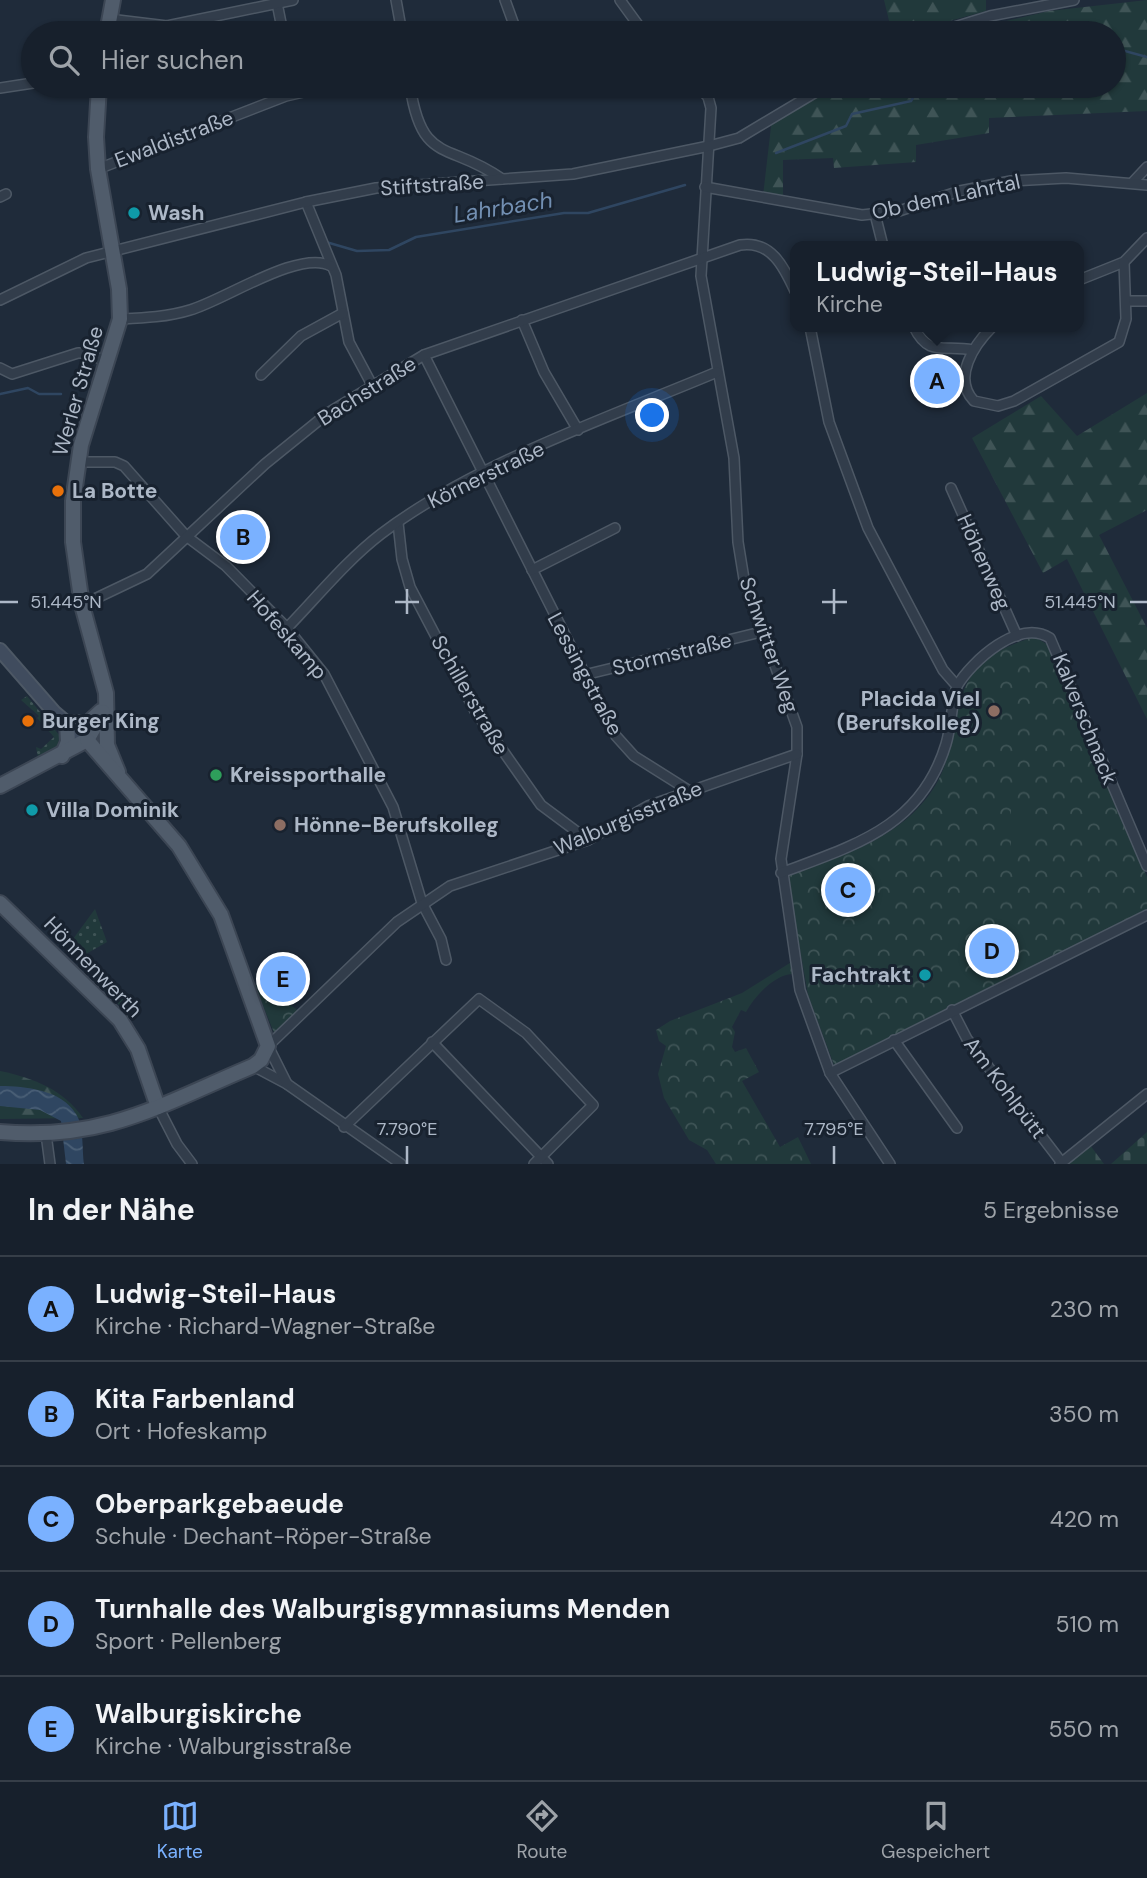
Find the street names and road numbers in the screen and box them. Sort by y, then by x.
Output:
street label: Ewaldistraße [111,104,237,174]
street label: Stiftstraße [379,167,485,203]
street label: Ob dem Lahrtal [869,168,1023,226]
street label: Werler Straße [46,323,110,459]
street label: Bachstraße [312,350,422,432]
street label: Körnerstraße [423,435,549,515]
street label: Höhenweg [950,510,1018,615]
street label: Schwitter Weg [733,573,805,717]
street label: Hofeskamp [240,584,334,686]
street label: Lessingstraße [541,608,629,740]
street label: Stormstraße [609,626,735,682]
street label: Schillerstraße [425,630,516,760]
street label: Kalverschnack [1046,649,1124,789]
street label: Walburgisstraße [550,774,706,862]
street label: Hönnenwerth [38,910,148,1024]
street label: Am Kohlpütt [958,1031,1052,1145]

